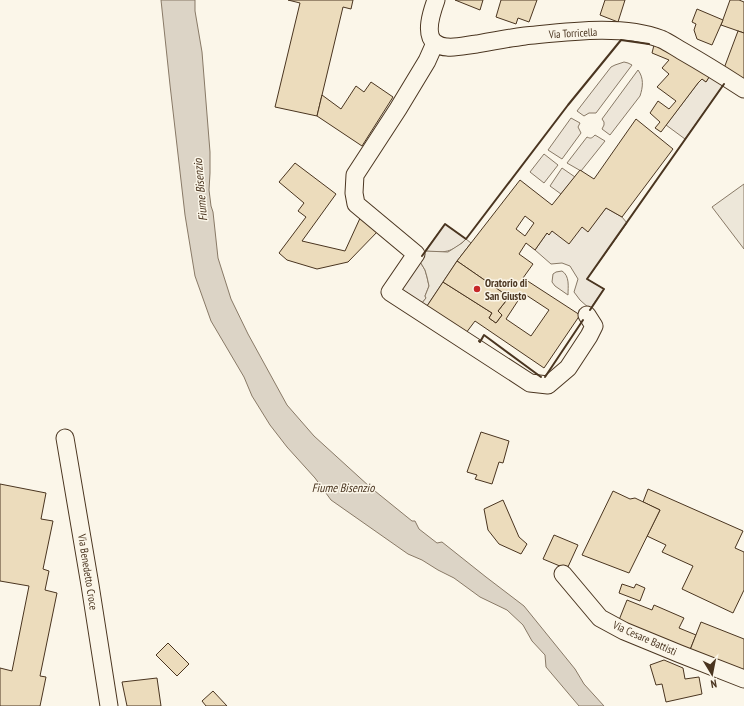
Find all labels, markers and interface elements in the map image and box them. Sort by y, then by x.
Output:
street label: Via Torricella [547,25,598,41]
water label: Fiume Bisenzio [190,157,210,222]
place label: Oratorio di San Giusto [485,276,528,303]
marker: Oratorio di San Giusto [472,284,482,294]
water label: Fiume Bisenzio [312,480,375,495]
street label: Via Benedetto Croce [75,532,101,611]
street label: Via Cesare Battisti [610,617,679,658]
north arrow [692,654,732,694]
text: N [710,676,718,691]

